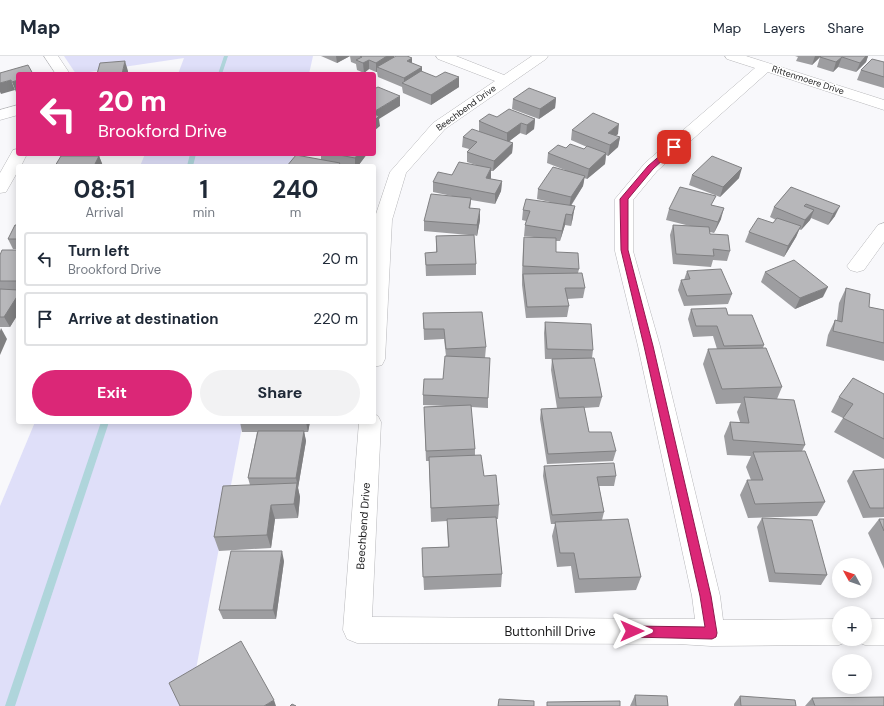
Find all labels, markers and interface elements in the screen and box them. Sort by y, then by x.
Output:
text: Map [20,15,60,40]
text: Map [713,19,741,37]
text: Layers [763,19,805,37]
text: Share [827,19,864,37]
street label: Rittenmoere Drive [770,63,846,97]
street label: Beechbend Drive [434,82,498,134]
text: 20 m [98,83,167,120]
icon: left [32,88,84,140]
text: Brookford Drive [98,119,227,143]
pin [657,130,691,164]
icon: arrive [663,136,685,158]
text: 08:51 [73,174,135,205]
text: 1 [199,174,208,205]
text: 240 [272,174,319,205]
text: Arrival [85,204,123,221]
text: min [193,204,215,221]
text: m [290,204,301,221]
text: Turn left [68,241,129,261]
icon: left [34,248,56,270]
text: 20 m [322,249,358,269]
text: Brookford Drive [68,261,161,278]
icon: arrive [34,308,56,330]
text: Arrive at destination [68,309,219,329]
text: 220 m [313,309,358,329]
button: Exit [32,370,192,416]
button: Share [200,370,360,416]
street label: Beechbend Drive [353,482,373,570]
north arrow [832,558,872,598]
map controls [832,558,872,694]
button: + [832,606,872,646]
position arrow [611,610,653,652]
street label: Buttonhill Drive [504,623,596,640]
button: − [832,654,872,694]

